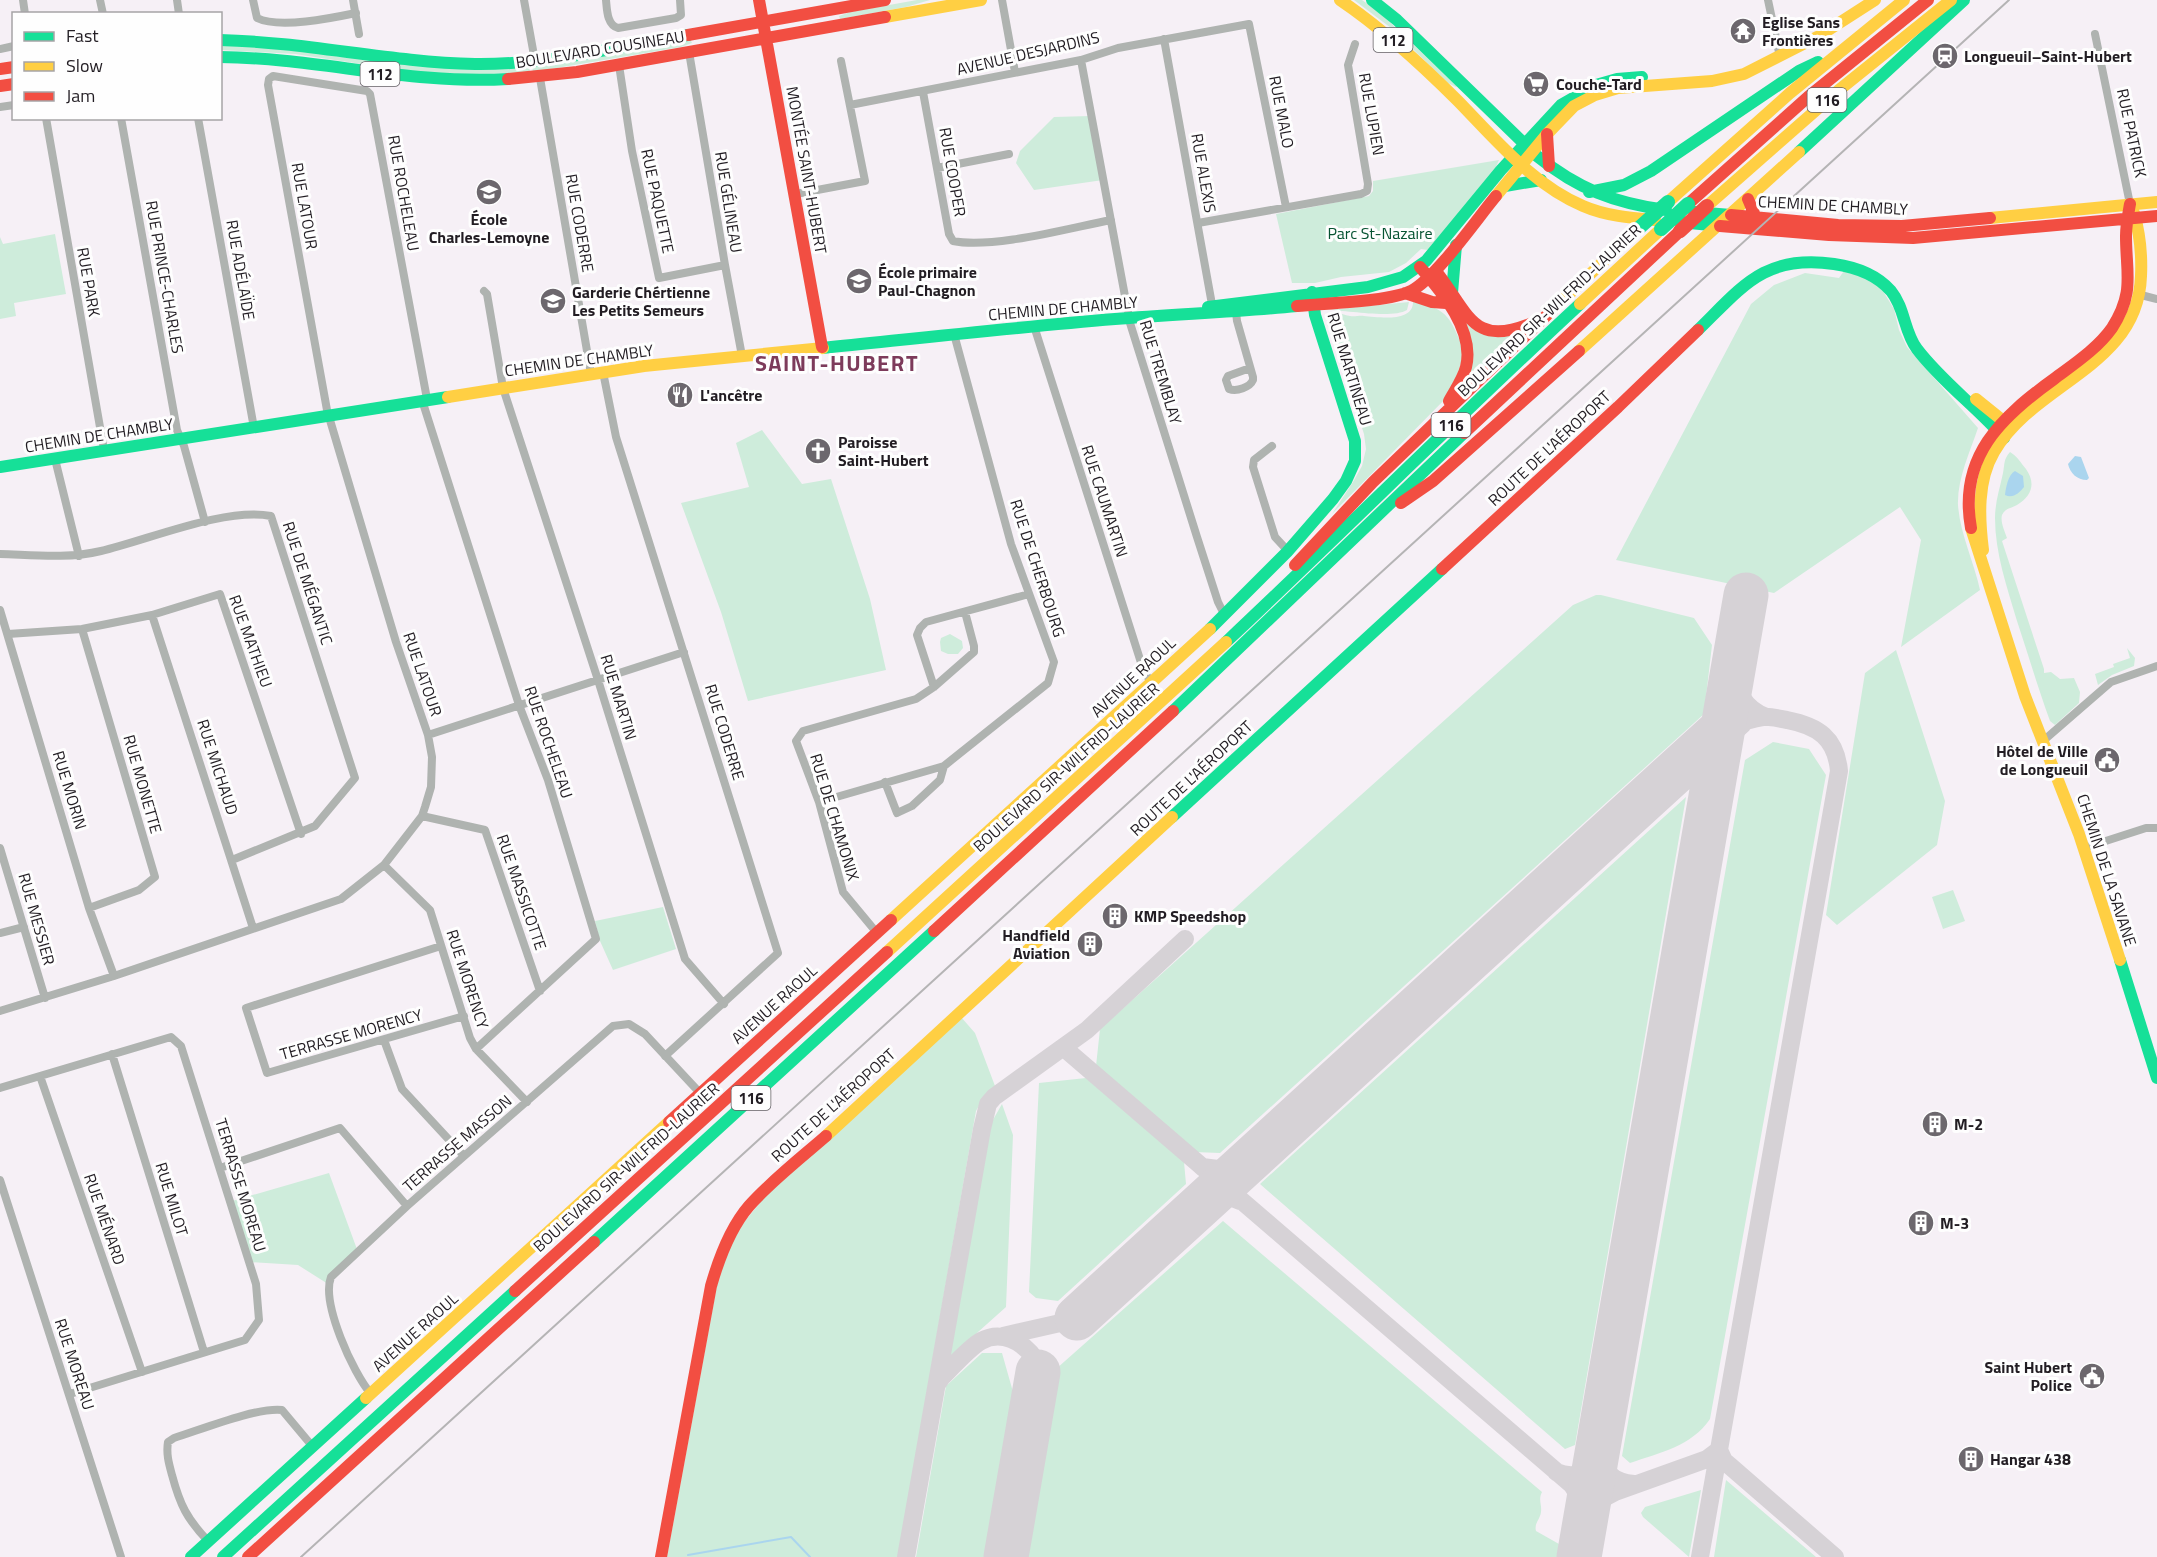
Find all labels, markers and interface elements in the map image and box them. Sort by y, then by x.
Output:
place label: Eglise Sans Frontières [1762,10,1840,52]
legend [12,12,222,120]
temple icon: Eglise Sans Frontières [1728,16,1758,46]
text: Fast [66,22,99,49]
street label: BOULEVARD COUSINEAU [514,24,686,74]
street label: AVENUE DESJARDINS [954,25,1102,81]
road number: 112 [1374,28,1412,52]
station icon: Longueuil–Saint-Hubert [1930,41,1960,71]
place label: Longueuil–Saint-Hubert [1964,44,2132,68]
text: Slow [66,52,103,79]
road number: 112 [360,62,400,86]
supermarket icon: Couche-Tard [1521,69,1551,99]
street label: RUE LUPIEN [1353,71,1391,157]
place label: Couche-Tard [1556,72,1642,96]
street label: RUE MALO [1263,74,1301,150]
text: Jam [66,82,95,109]
street label: MONTÉE SAINT-HUBERT [780,84,834,256]
street label: RUE PATRICK [2111,86,2153,180]
road number: 116 [1808,88,1846,112]
street label: RUE COOPER [933,125,973,219]
street label: RUE ALEXIS [1185,131,1223,215]
street label: RUE ROCHELEAU [382,133,426,253]
street label: RUE PAQUETTE [635,147,681,256]
street label: RUE GÉLINEAU [709,150,749,254]
street label: RUE LATOUR [286,161,324,251]
street label: RUE CODERRE [560,172,600,274]
school or university icon: École Charles-Lemoyne [474,177,504,207]
street label: CHEMIN DE CHAMBLY [1758,189,1909,221]
street label: RUE PRINCE-CHARLES [140,199,190,355]
place label: École Charles-Lemoyne [429,207,549,249]
street label: RUE ADÉLAÏDE [220,218,262,322]
street label: BOULEVARD SIR-WILFRID-LAURIER [1452,218,1646,402]
park label: Parc St-Nazaire [1327,221,1433,245]
street label: RUE PARK [71,245,107,319]
place label: École primaire Paul-Chagnon [878,260,977,302]
school or university icon: École primaire Paul-Chagnon [844,266,874,296]
place label: Garderie Chértienne Les Petits Semeurs [572,280,710,322]
school or university icon: Garderie Chértienne Les Petits Semeurs [538,286,568,316]
street label: CHEMIN DE CHAMBLY [987,289,1139,326]
street label: RUE MARTINEAU [1321,310,1379,428]
street label: RUE TREMBLAY [1134,317,1188,428]
street label: CHEMIN DE CHAMBLY [503,338,655,382]
district label: SAINT-HUBERT [755,346,919,380]
restaurant icon: L'ancêtre [665,380,695,410]
place label: L'ancêtre [700,383,762,407]
street label: ROUTE DE L'AÉROPORT [1482,384,1616,511]
street label: CHEMIN DE CHAMBLY [23,411,175,459]
road number: 116 [1432,413,1470,437]
place label: Paroisse Saint-Hubert [838,430,929,472]
church icon: Paroisse Saint-Hubert [803,436,833,466]
street label: RUE CAUMARTIN [1076,442,1134,560]
street label: RUE DE CHERBOURG [1004,496,1072,640]
street label: RUE DE MÉGANTIC [277,518,339,648]
street label: RUE MATHIEU [223,591,279,691]
street label: RUE LATOUR [397,629,449,720]
street label: AVENUE RAOUL [1085,631,1181,723]
street label: RUE MARTIN [595,651,643,743]
street label: BOULEVARD SIR-WILFRID-LAURIER [967,677,1165,857]
street label: RUE CODERRE [699,681,751,783]
street label: RUE ROCHELEAU [519,683,579,801]
street label: ROUTE DE L'AÉROPORT [1124,714,1258,841]
street label: RUE MICHAUD [191,716,245,818]
street label: RUE MONETTE [117,732,169,836]
place label: Hôtel de Ville de Longueuil [1996,739,2088,781]
public building icon: Hôtel de Ville de Longueuil [2092,745,2122,775]
street label: RUE MORIN [47,748,93,832]
street label: RUE DE CHAMONIX [804,750,866,884]
street label: CHEMIN DE LA SAVANE [2071,791,2143,950]
street label: RUE MASSICOTTE [491,831,553,953]
street label: RUE MESSIER [12,870,62,968]
building icon: KMP Speedshop [1100,901,1130,931]
place label: KMP Speedshop [1134,904,1247,928]
place label: Handfield Aviation [1002,923,1070,965]
street label: RUE MORENCY [441,926,496,1032]
building icon: Handfield Aviation [1075,929,1105,959]
street label: AVENUE RAOUL [726,959,823,1049]
street label: TERRASSE MORENCY [277,1002,425,1066]
street label: ROUTE DE L'AÉROPORT [766,1042,901,1167]
street label: BOULEVARD SIR-WILFRID-LAURIER [527,1077,725,1257]
road number: 116 [732,1086,771,1110]
street label: TERRASSE MASSON [397,1089,517,1197]
building icon: M-2 [1920,1109,1950,1139]
place label: M-2 [1954,1112,1983,1136]
street label: TERRASSE MOREAU [209,1115,273,1255]
street label: RUE MILOT [149,1159,195,1239]
street label: RUE MÉNARD [78,1170,132,1268]
building icon: M-3 [1906,1208,1936,1238]
place label: M-3 [1940,1211,1969,1235]
street label: AVENUE RAOUL [367,1287,464,1377]
street label: RUE MOREAU [49,1315,101,1413]
place label: Saint Hubert Police [1984,1355,2072,1397]
public building icon: Saint Hubert Police [2077,1361,2107,1391]
building icon: Hangar 438 [1956,1444,1986,1474]
place label: Hangar 438 [1990,1447,2071,1471]

